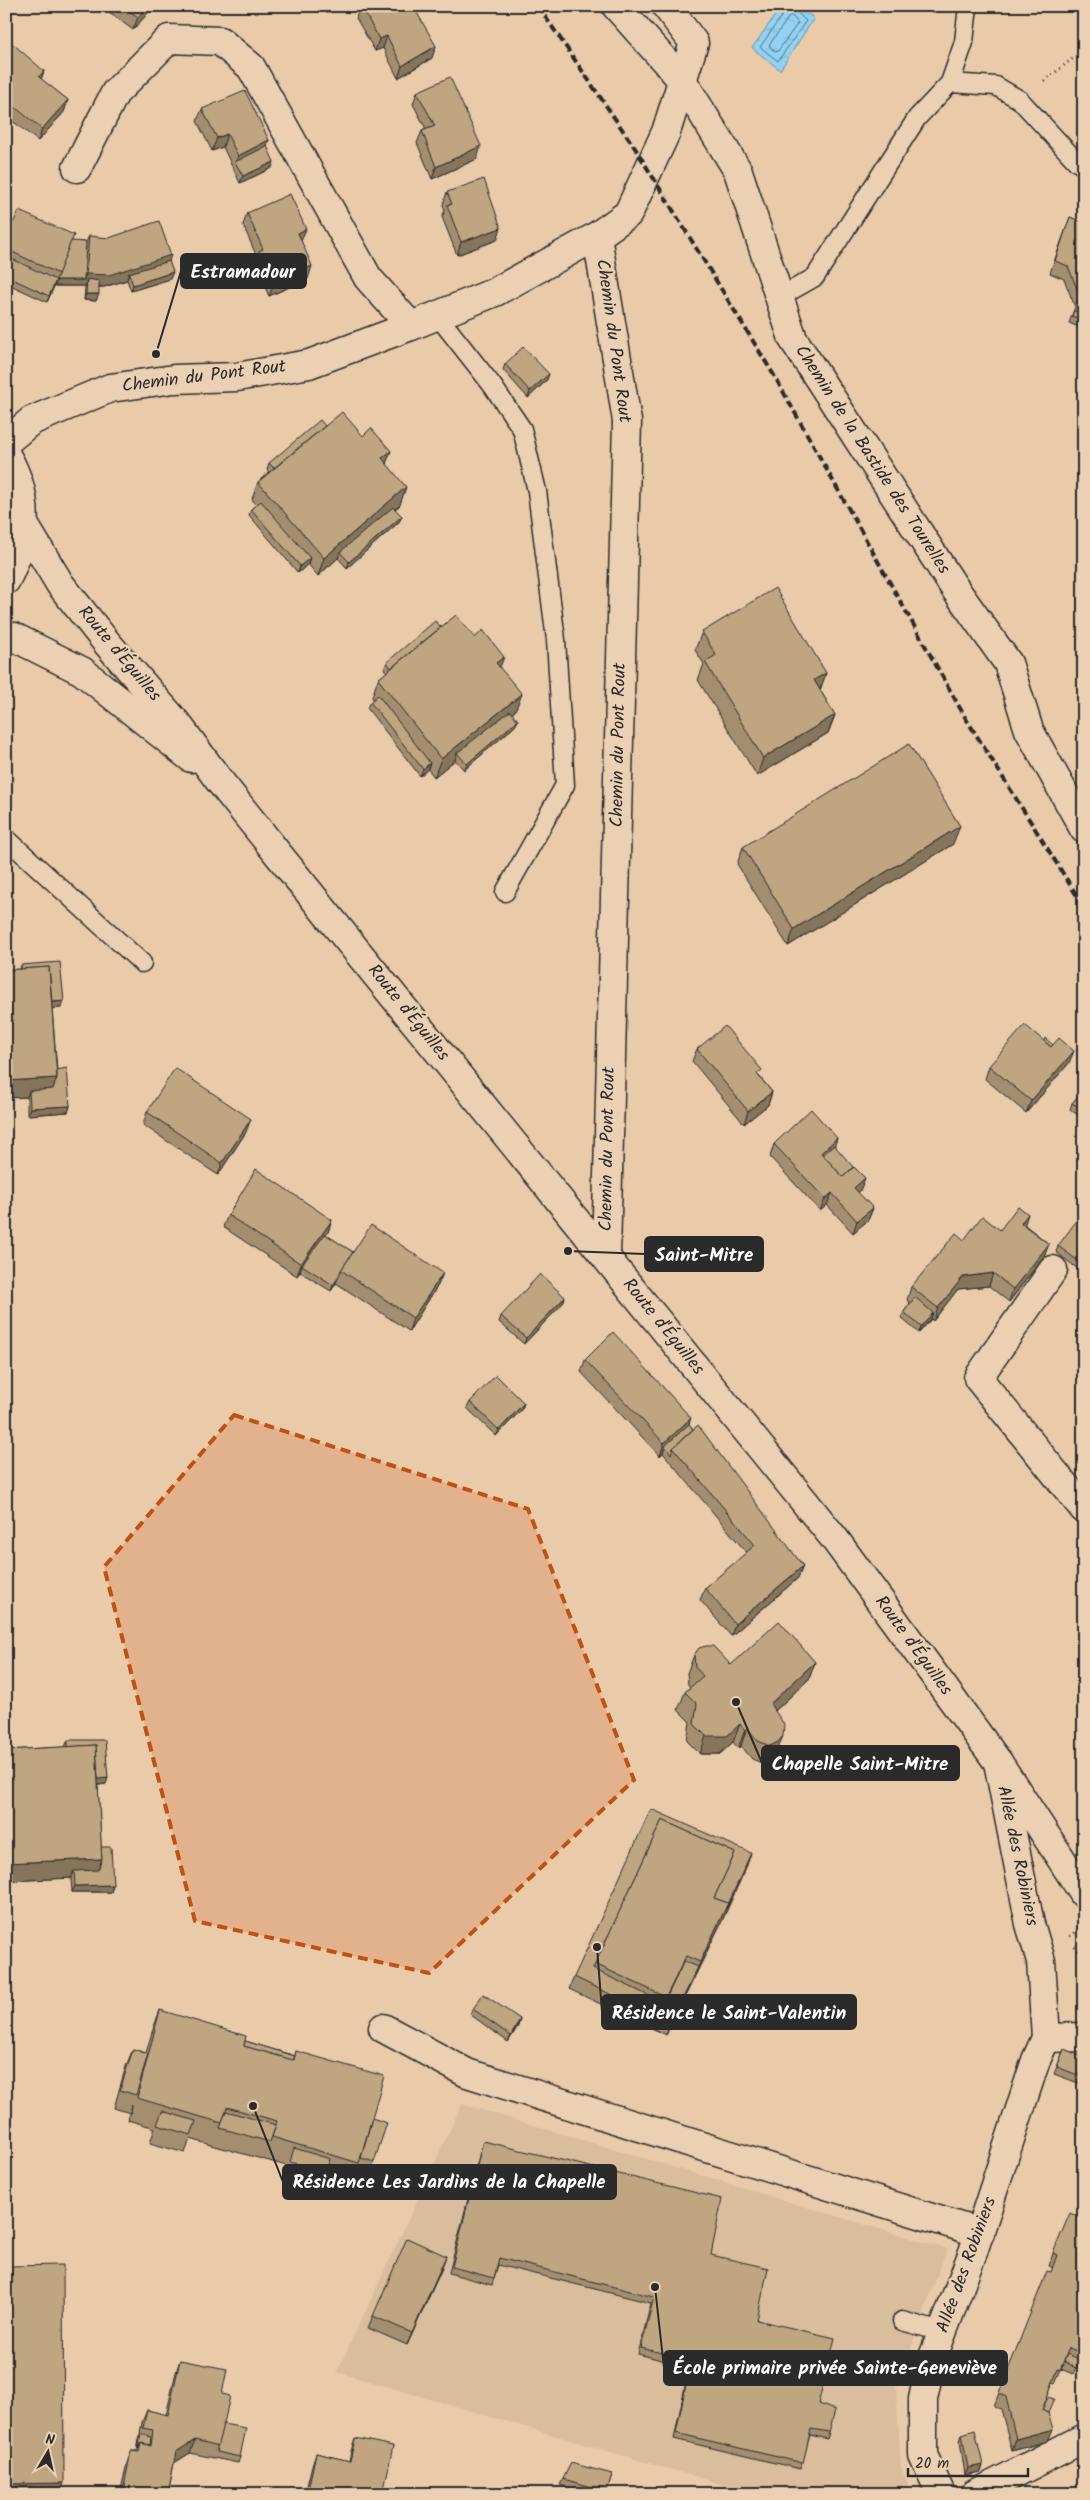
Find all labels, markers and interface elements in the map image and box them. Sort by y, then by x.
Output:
callout: Estramadour [181,254,306,288]
street label: Chemin du Pont Rout [587,257,639,426]
text: Estramadour [191,258,296,288]
street label: Chemin de la Bastide des Tourelles [787,340,957,581]
street label: Chemin du Pont Rout [120,352,289,401]
street label: Route d'Éguilles [70,600,168,709]
street label: Chemin du Pont Rout [603,661,635,828]
street label: Route d'Éguilles [360,958,457,1068]
street label: Chemin du Pont Rout [592,1065,624,1232]
callout: Saint-Mitre [645,1237,763,1271]
text: Saint-Mitre [655,1241,753,1271]
street label: Route d'Éguilles [615,1272,712,1382]
street label: Route d'Éguilles [867,1590,960,1702]
callout: Chapelle Saint-Mitre [762,1746,959,1780]
text: Chapelle Saint-Mitre [772,1750,948,1780]
street label: Allée des Robiniers [988,1783,1046,1929]
callout: Résidence le Saint-Valentin [602,1995,856,2029]
text: Résidence le Saint-Valentin [612,1999,846,2029]
callout: Résidence Les Jardins de la Chapelle [283,2165,616,2199]
text: Résidence Les Jardins de la Chapelle [292,2168,606,2198]
street label: Allée des Robiniers [929,2193,1005,2337]
callout: École primaire privée Sainte-Geneviève [664,2351,1007,2385]
text: École primaire privée Sainte-Geneviève [673,2354,997,2384]
north arrow [22,2428,72,2478]
text: N [44,2429,56,2452]
scale bar [908,2445,1028,2477]
text: 20 m [915,2452,949,2476]

